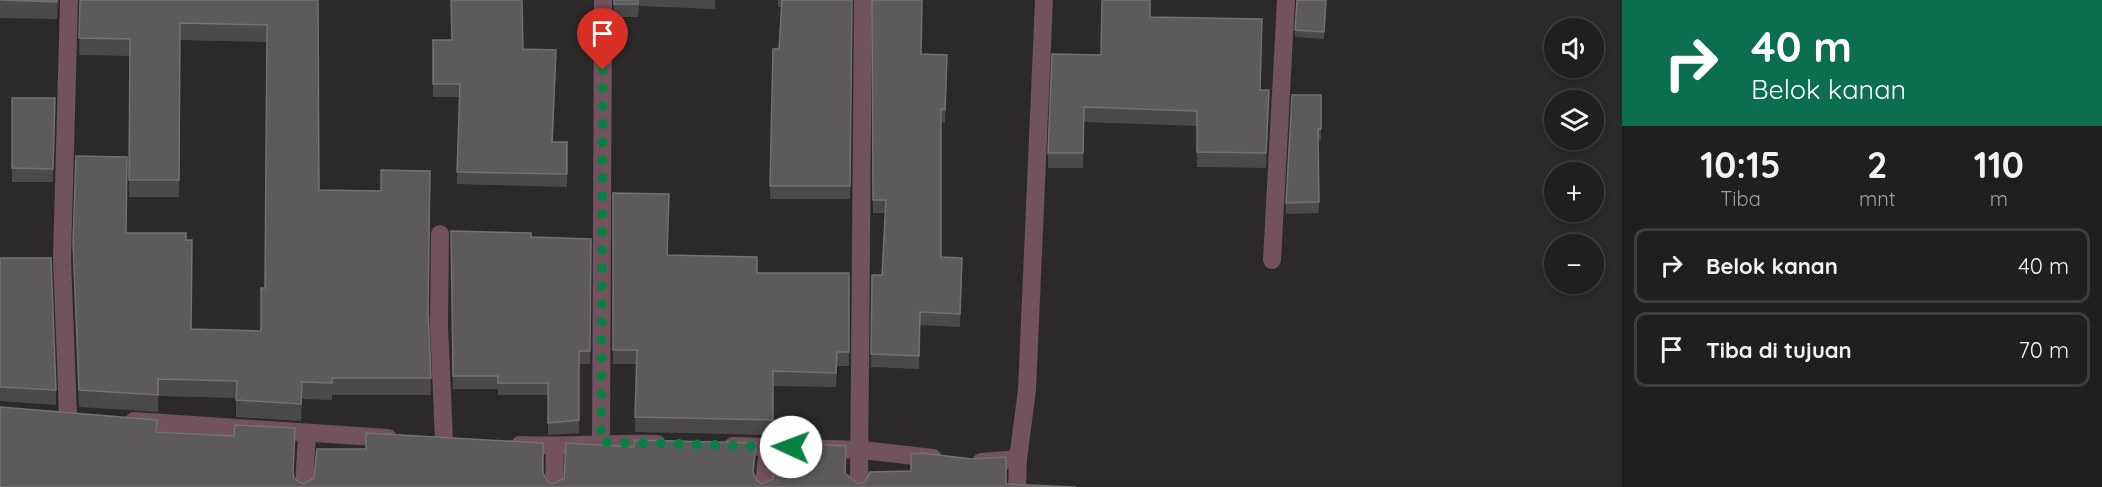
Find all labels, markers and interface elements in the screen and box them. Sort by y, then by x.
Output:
pin [577,8,628,70]
icon: arrive [586,17,619,50]
map controls [1544,18,1604,294]
button: sound [1544,18,1604,78]
text: 40 m [1751,20,1852,73]
icon: right [1652,24,1730,102]
text: Belok kanan [1751,72,1906,106]
button: layers [1544,90,1604,150]
text: 10:15 [1700,142,1781,187]
text: 2 [1867,142,1888,187]
text: 110 [1974,142,2024,187]
button: + [1544,162,1604,222]
text: Tiba [1720,186,1761,211]
text: mnt [1859,186,1896,211]
text: m [1990,186,2008,211]
button: − [1544,234,1604,294]
icon: right [1655,249,1688,282]
text: Belok kanan [1706,252,1838,280]
text: 40 m [2018,252,2069,280]
icon: arrive [1655,333,1688,366]
text: Tiba di tujuan [1706,336,1852,364]
text: 70 m [2019,336,2069,364]
position arrow [759,415,823,479]

